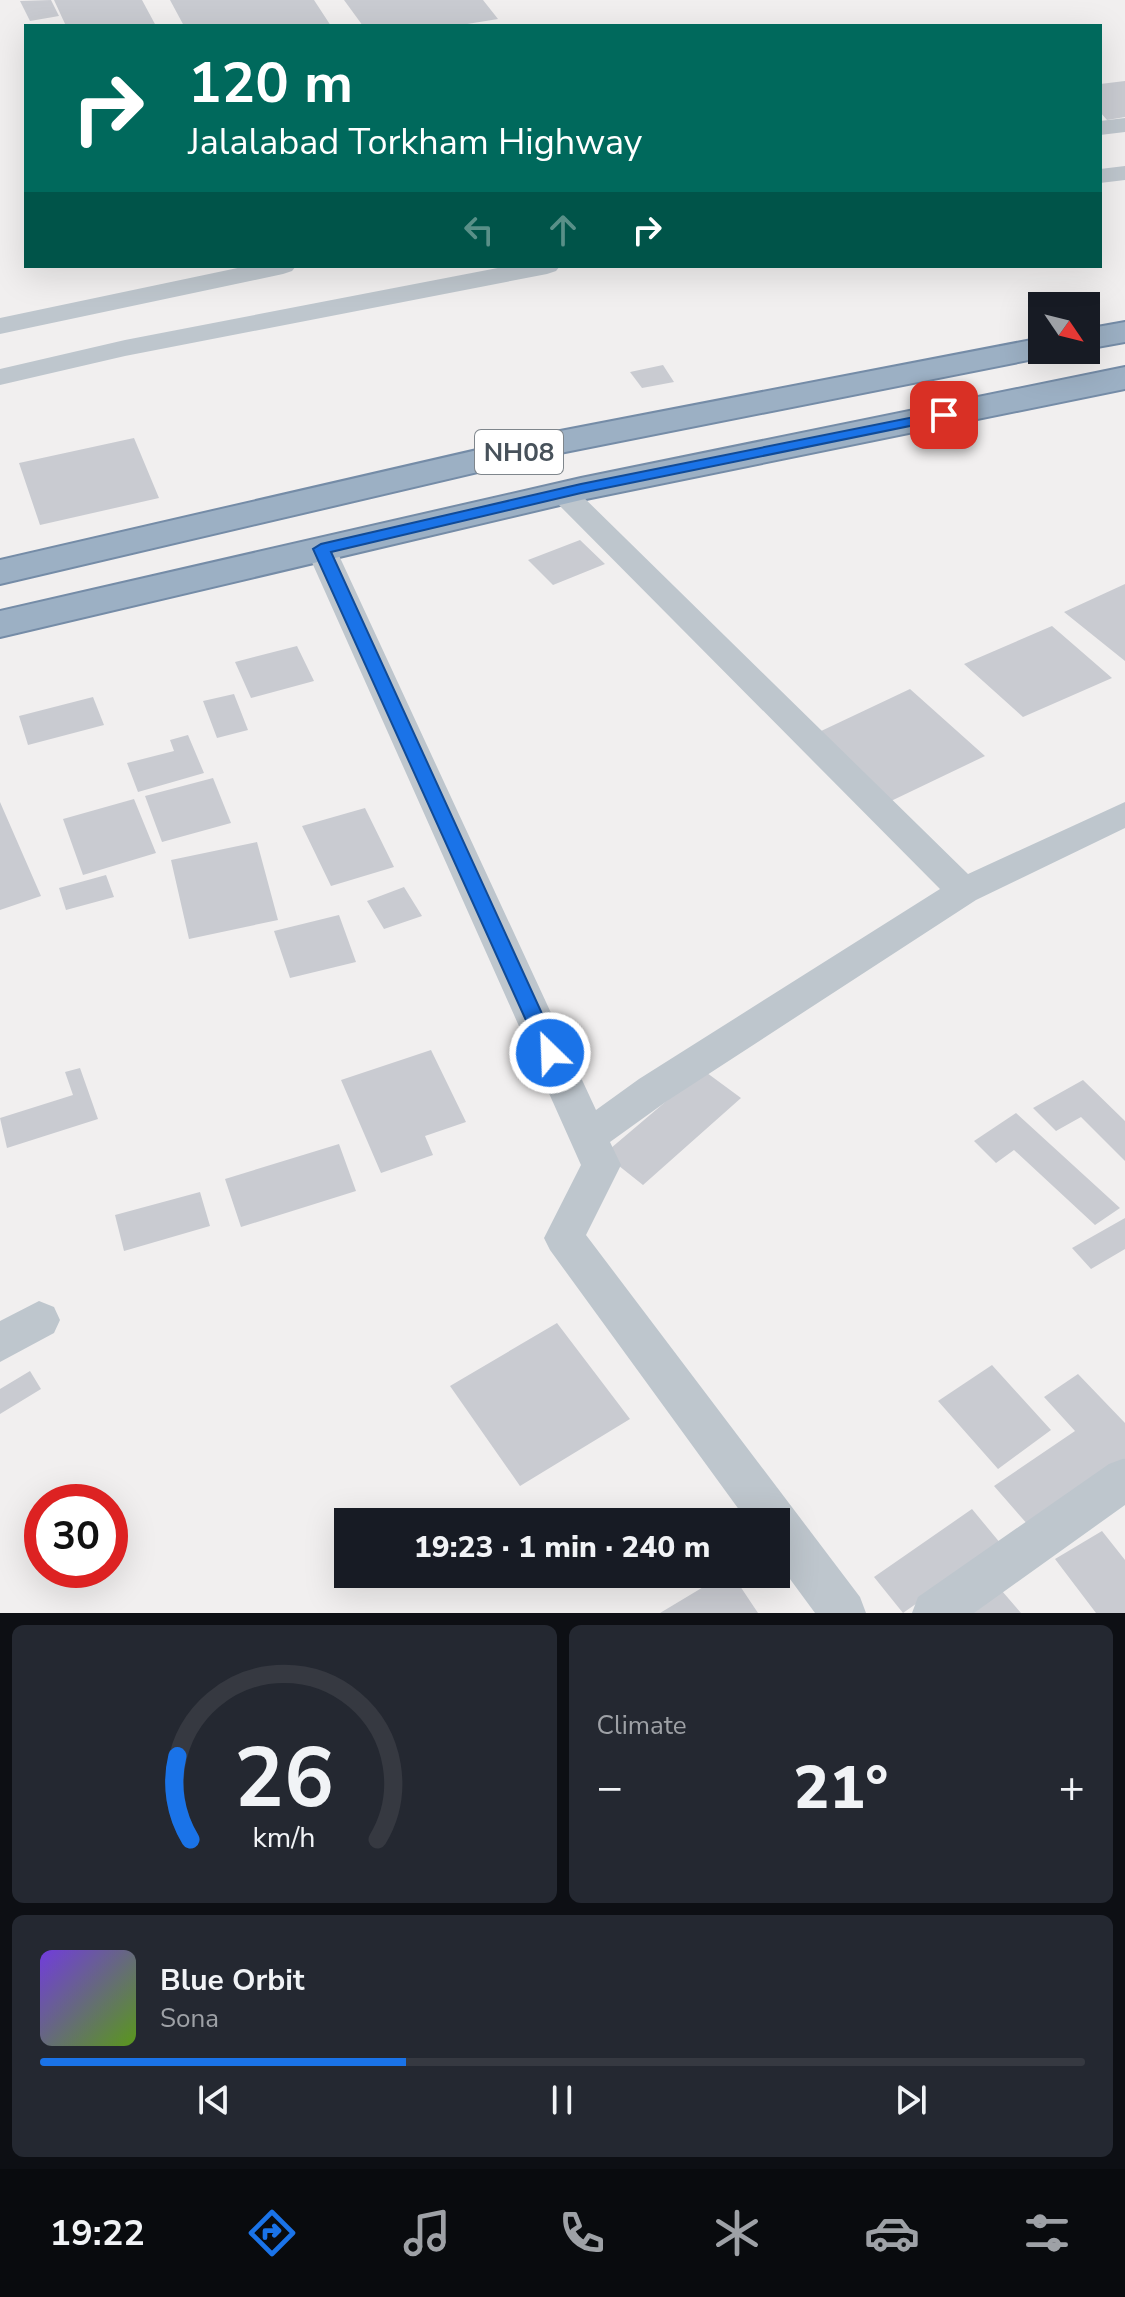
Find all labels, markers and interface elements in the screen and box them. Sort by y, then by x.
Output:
text: 120 m [188,45,353,122]
icon: right [56,56,160,160]
text: Jalalabad Torkham Highway [188,118,642,167]
icon: left [457,208,501,252]
icon: ahead [541,208,585,252]
icon: right [625,208,669,252]
north arrow [1028,292,1100,364]
map controls [1028,292,1100,364]
pin [910,381,978,449]
icon: arrive [922,393,966,437]
road number: NH08 [475,430,563,474]
position arrow [508,1011,592,1095]
speed limit sign: 30 [24,1484,128,1588]
text: 19:23 · 1 min · 240 m [414,1527,710,1568]
text: Climate [597,1708,687,1743]
text: 26 [234,1722,334,1835]
text: 21° [793,1747,888,1829]
text: − [597,1758,623,1818]
text: + [1059,1758,1085,1818]
text: km/h [253,1818,316,1857]
text: Blue Orbit [160,1960,304,2001]
text: Sona [160,2001,219,2036]
icon: previous [192,2078,236,2122]
icon: pause [540,2078,584,2122]
icon: next [889,2078,933,2122]
icon: directions [244,2205,300,2261]
icon: music [399,2205,455,2261]
icon: phone [554,2205,610,2261]
icon: climate [709,2205,765,2261]
icon: car [864,2205,920,2261]
icon: filters [1019,2205,1075,2261]
text: 19:22 [50,2209,145,2258]

